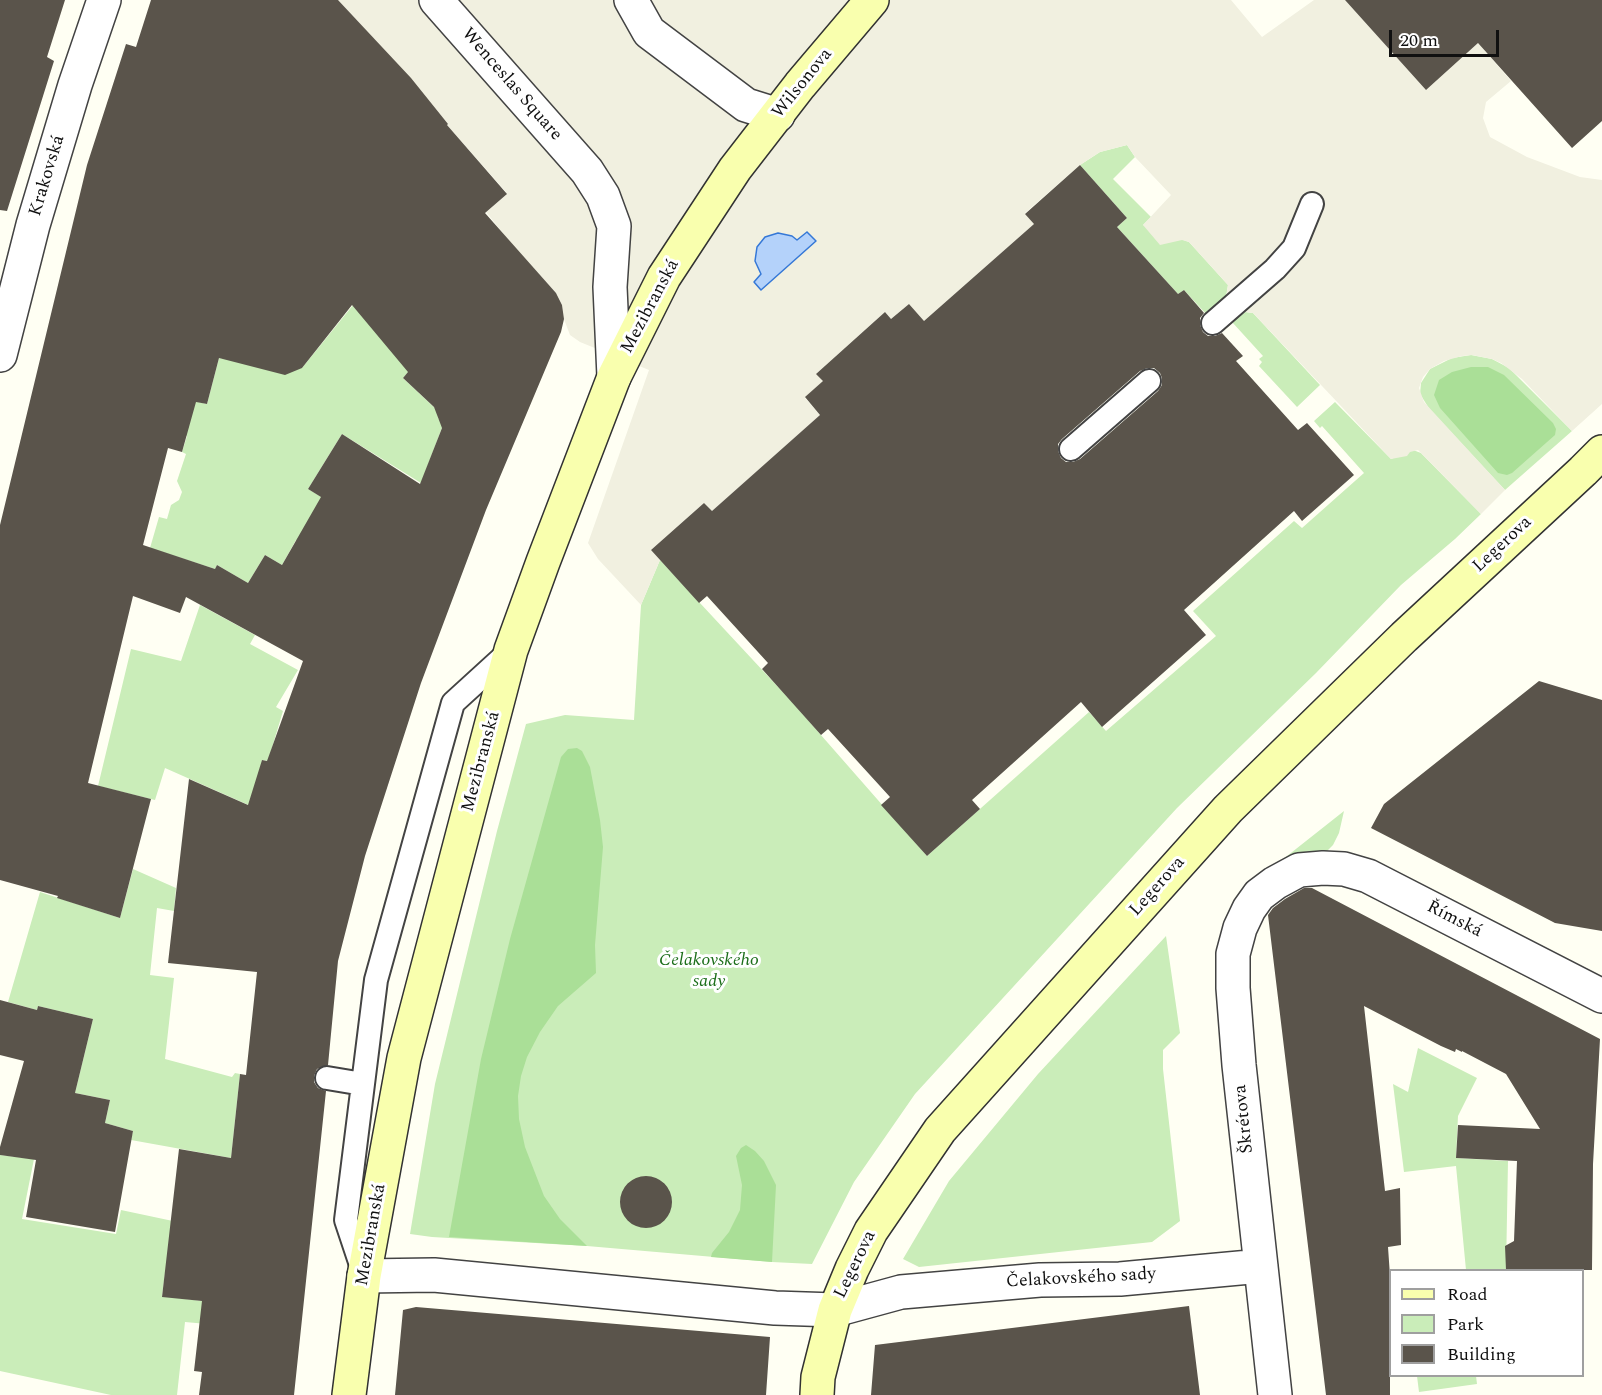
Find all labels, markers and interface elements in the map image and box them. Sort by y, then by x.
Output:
scale bar [1392,18,1502,56]
street label: Wenceslas Square [456,24,566,146]
text: 20 m [1400,27,1438,54]
street label: Wilsonova [768,45,838,123]
street label: Krakovská [25,133,71,219]
street label: Mezibranská [617,256,685,358]
street label: Legerova [1469,512,1537,578]
street label: Mezibranská [458,709,506,815]
street label: Legerova [1126,853,1190,921]
street label: Římská [1423,897,1485,943]
park label: Čelakovského sady [659,950,759,992]
street label: Škrétova [1231,1084,1259,1154]
street label: Mezibranská [352,1182,392,1288]
street label: Legerova [830,1228,882,1302]
street label: Čelakovského sady [1006,1264,1156,1294]
legend [1389,1269,1584,1377]
text: Road [1447,1281,1488,1308]
text: Park [1447,1311,1484,1338]
text: Building [1447,1341,1516,1368]

